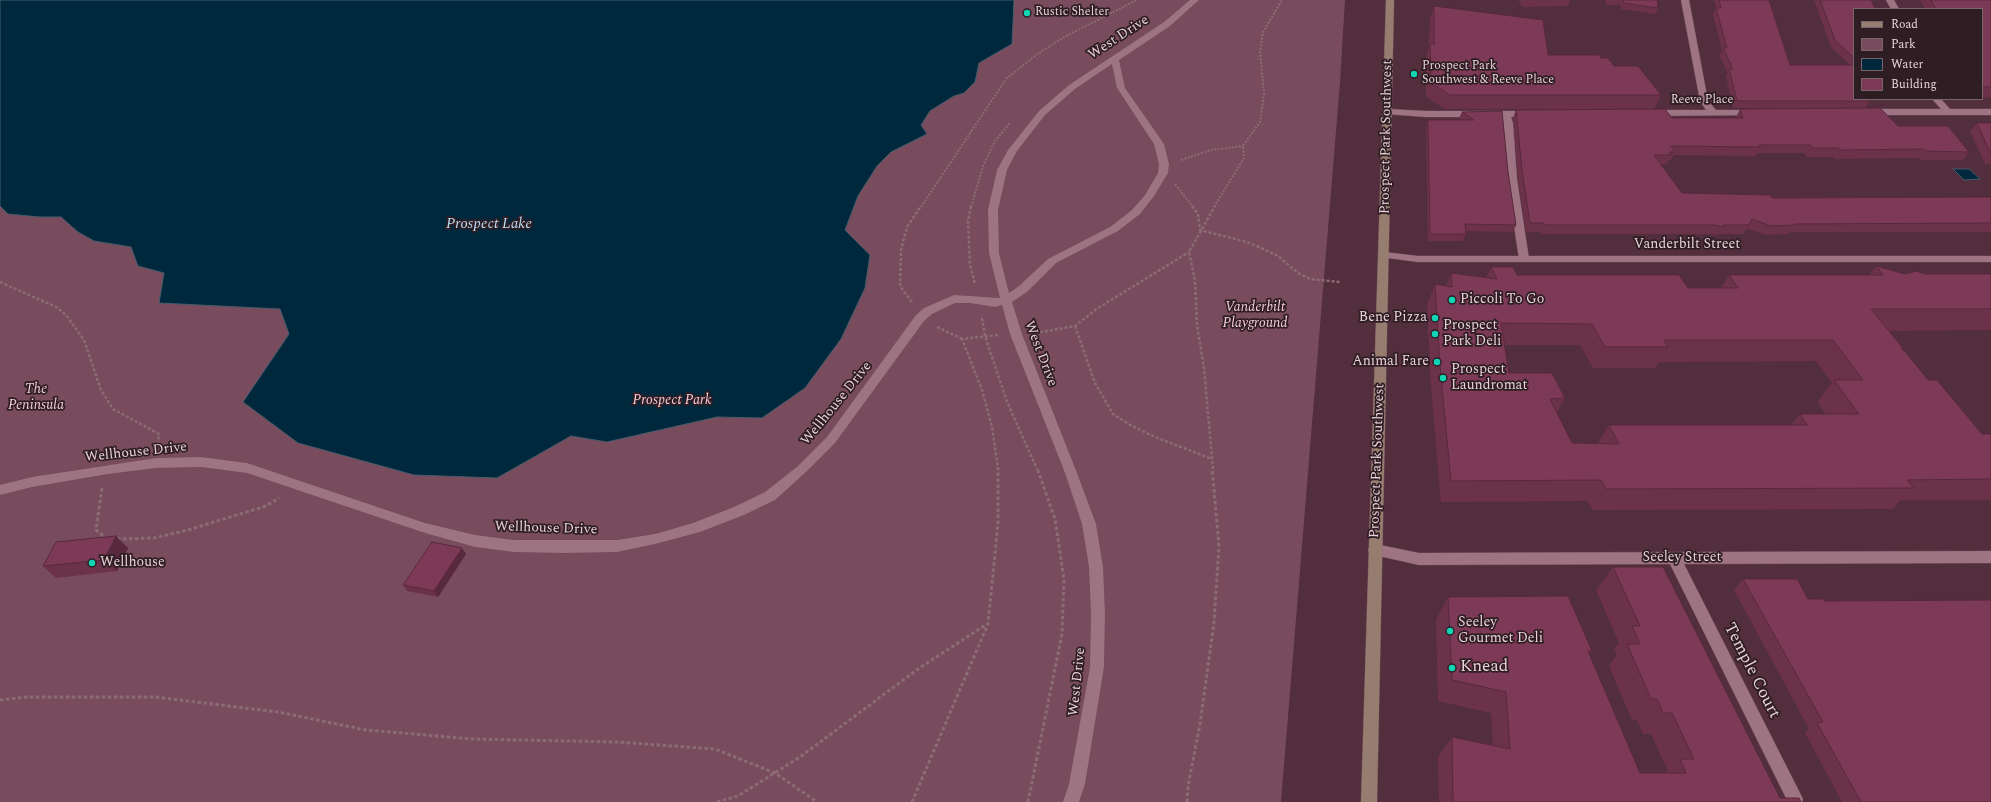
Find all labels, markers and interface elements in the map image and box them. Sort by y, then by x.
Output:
place label: Rustic Shelter [1035,6,1109,20]
marker: Rustic Shelter [1022,8,1032,18]
legend [1853,8,1983,100]
street label: West Drive [1086,12,1152,64]
text: Road [1891,15,1918,34]
text: Park [1891,35,1916,54]
text: Water [1891,55,1923,74]
street label: Prospect Park Southwest [1377,60,1397,214]
place label: Prospect Park Southwest & Reeve Place [1422,60,1554,88]
marker: Prospect Park Southwest & Reeve Place [1409,69,1419,79]
text: Building [1891,75,1937,94]
street label: Reeve Place [1671,94,1733,108]
water label: Prospect Lake [446,216,532,234]
street label: Vanderbilt Street [1634,237,1740,253]
place label: Piccoli To Go [1460,292,1544,308]
marker: Piccoli To Go [1447,295,1457,305]
park label: Vanderbilt Playground [1223,300,1287,332]
place label: Bene Pizza [1359,310,1427,326]
marker: Bene Pizza [1430,313,1440,323]
place label: Prospect Park Deli [1443,318,1501,350]
street label: West Drive [1020,319,1060,389]
marker: Prospect Park Deli [1430,329,1440,339]
place label: Animal Fare [1352,354,1429,370]
marker: Animal Fare [1432,357,1442,367]
street label: Wellhouse Drive [798,359,876,449]
place label: Prospect Laundromat [1451,362,1527,394]
marker: Prospect Laundromat [1438,373,1448,383]
park label: The Peninsula [8,382,64,414]
street label: Prospect Park Southwest [1367,383,1389,539]
park label: Prospect Park [633,393,711,409]
street label: Wellhouse Drive [84,439,188,467]
street label: Wellhouse Drive [494,519,598,539]
street label: Seeley Street [1642,550,1722,566]
place label: Wellhouse [100,555,165,571]
marker: Wellhouse [87,558,97,568]
place label: Seeley Gourmet Deli [1458,615,1543,648]
street label: Temple Court [1718,620,1784,722]
marker: Seeley Gourmet Deli [1445,626,1455,636]
street label: West Drive [1066,647,1090,717]
place label: Knead [1460,658,1508,678]
marker: Knead [1447,663,1457,673]

